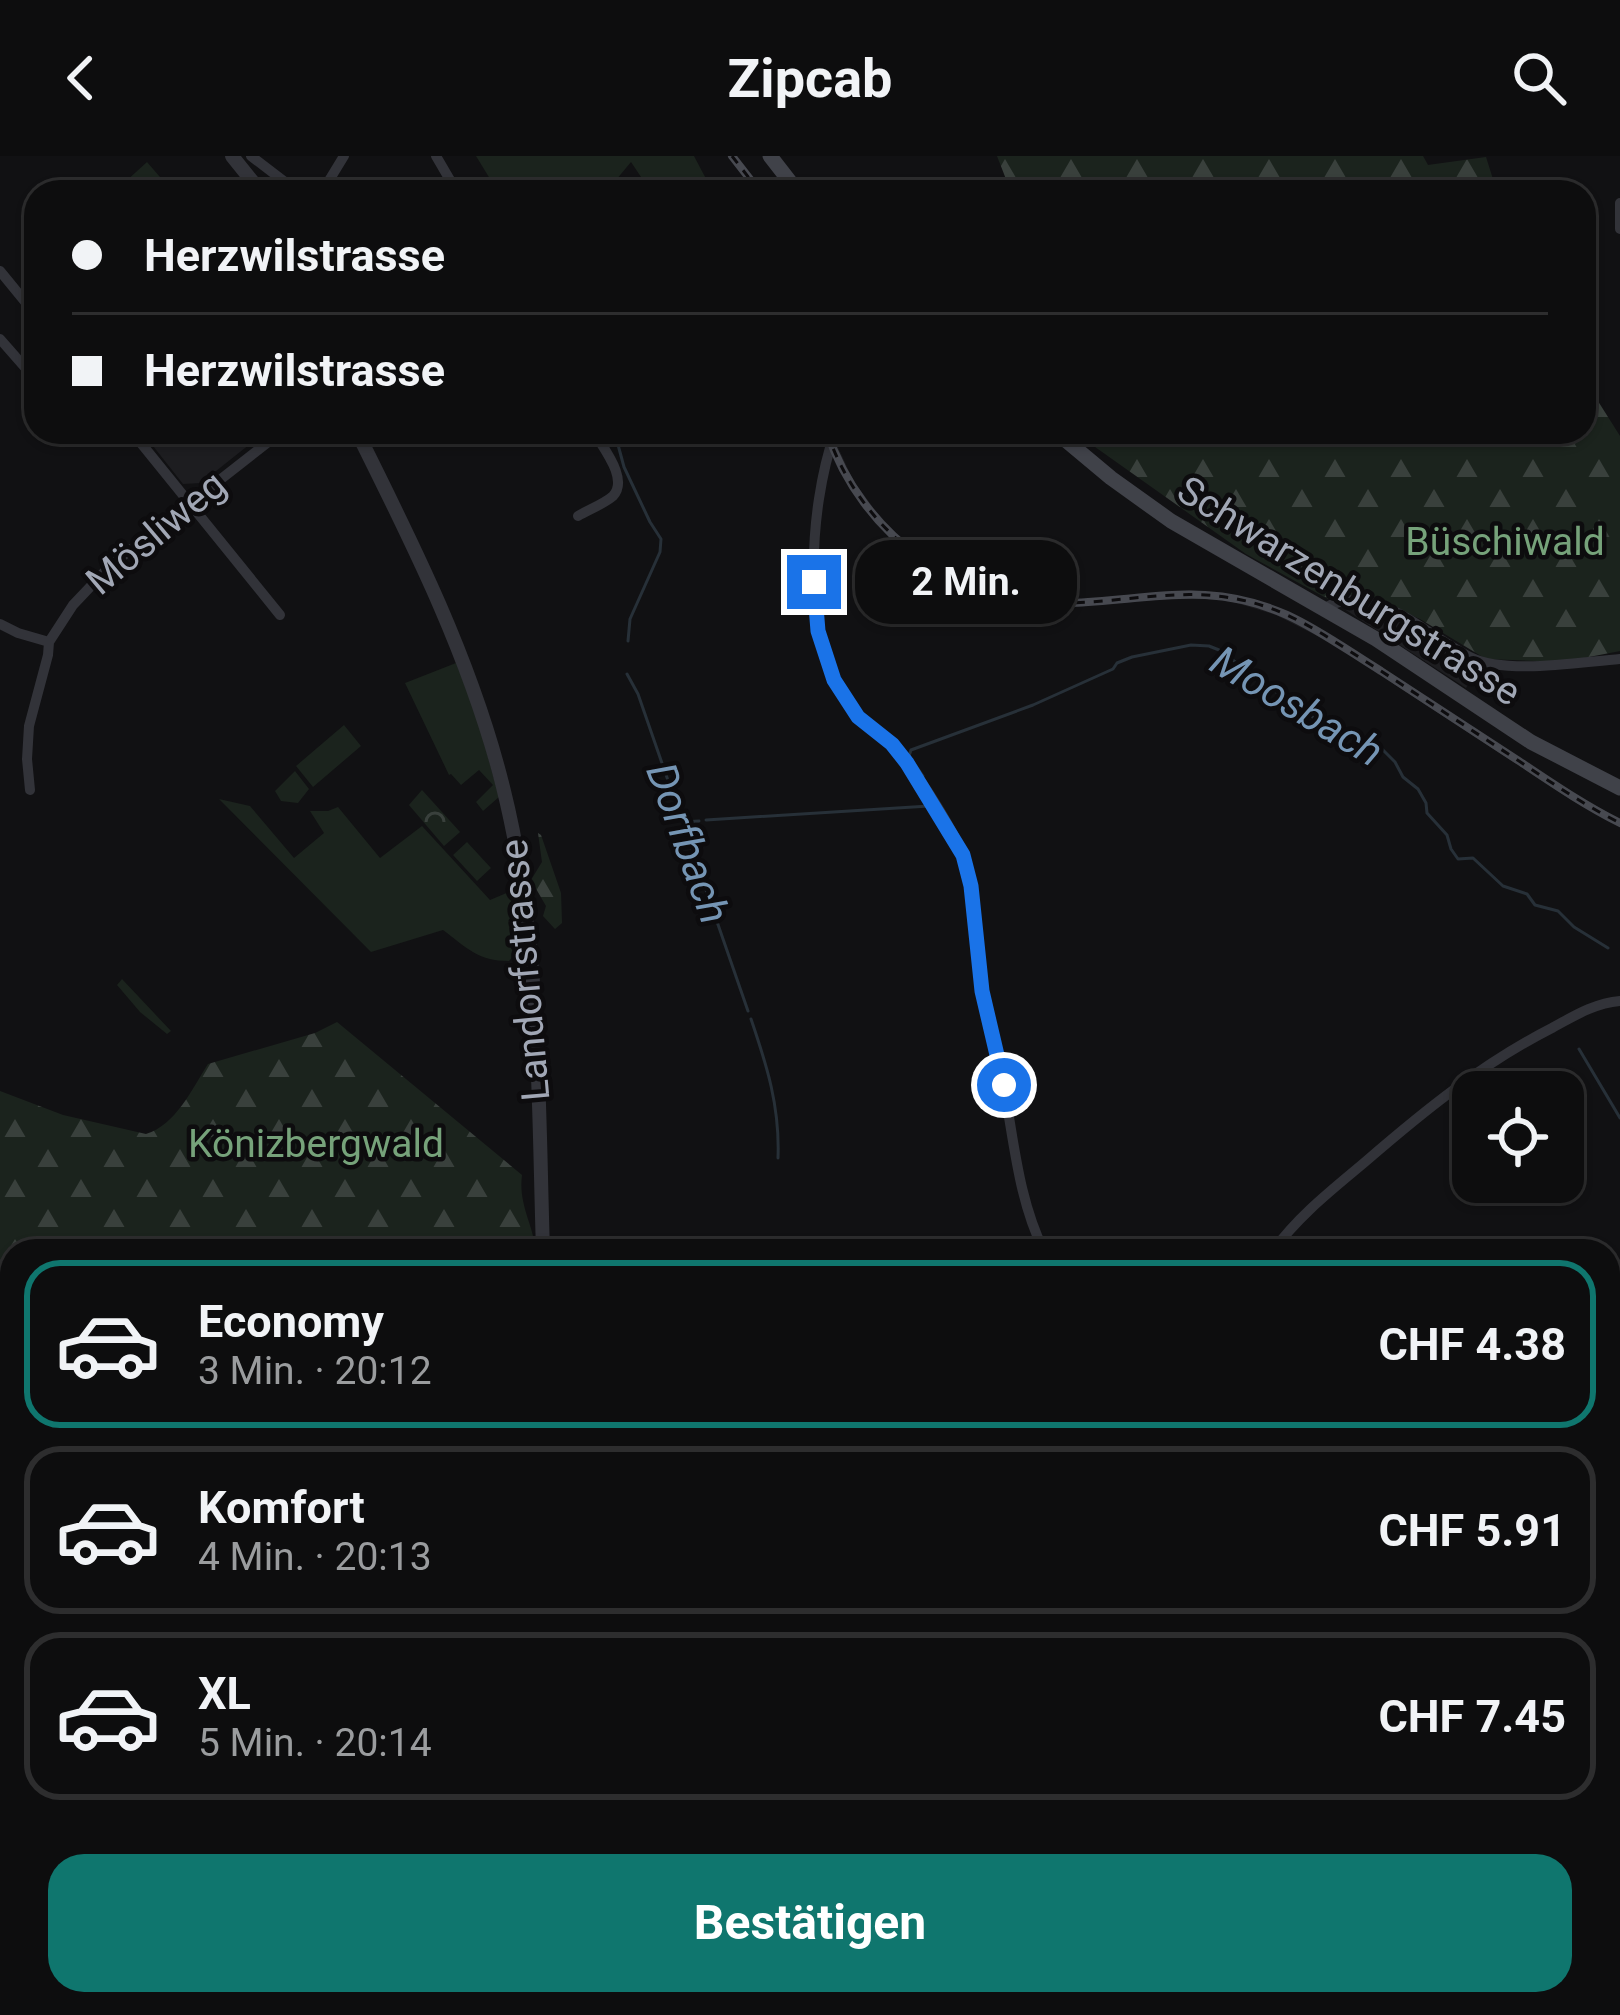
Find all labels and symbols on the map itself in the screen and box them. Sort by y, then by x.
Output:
street label: Mösliweg [77,462,235,604]
street label: Schwarzenburgstrasse [1169,467,1529,715]
park label: Büschiwald [1405,519,1605,565]
callout: 2 Min. [856,540,1078,624]
route end [787,555,841,609]
water label: Moosbach [1202,636,1392,776]
water label: Dorfbach [636,756,740,930]
street label: Landorfstrasse [491,837,559,1103]
route start [977,1058,1031,1112]
park label: Könizbergwald [188,1121,444,1167]

